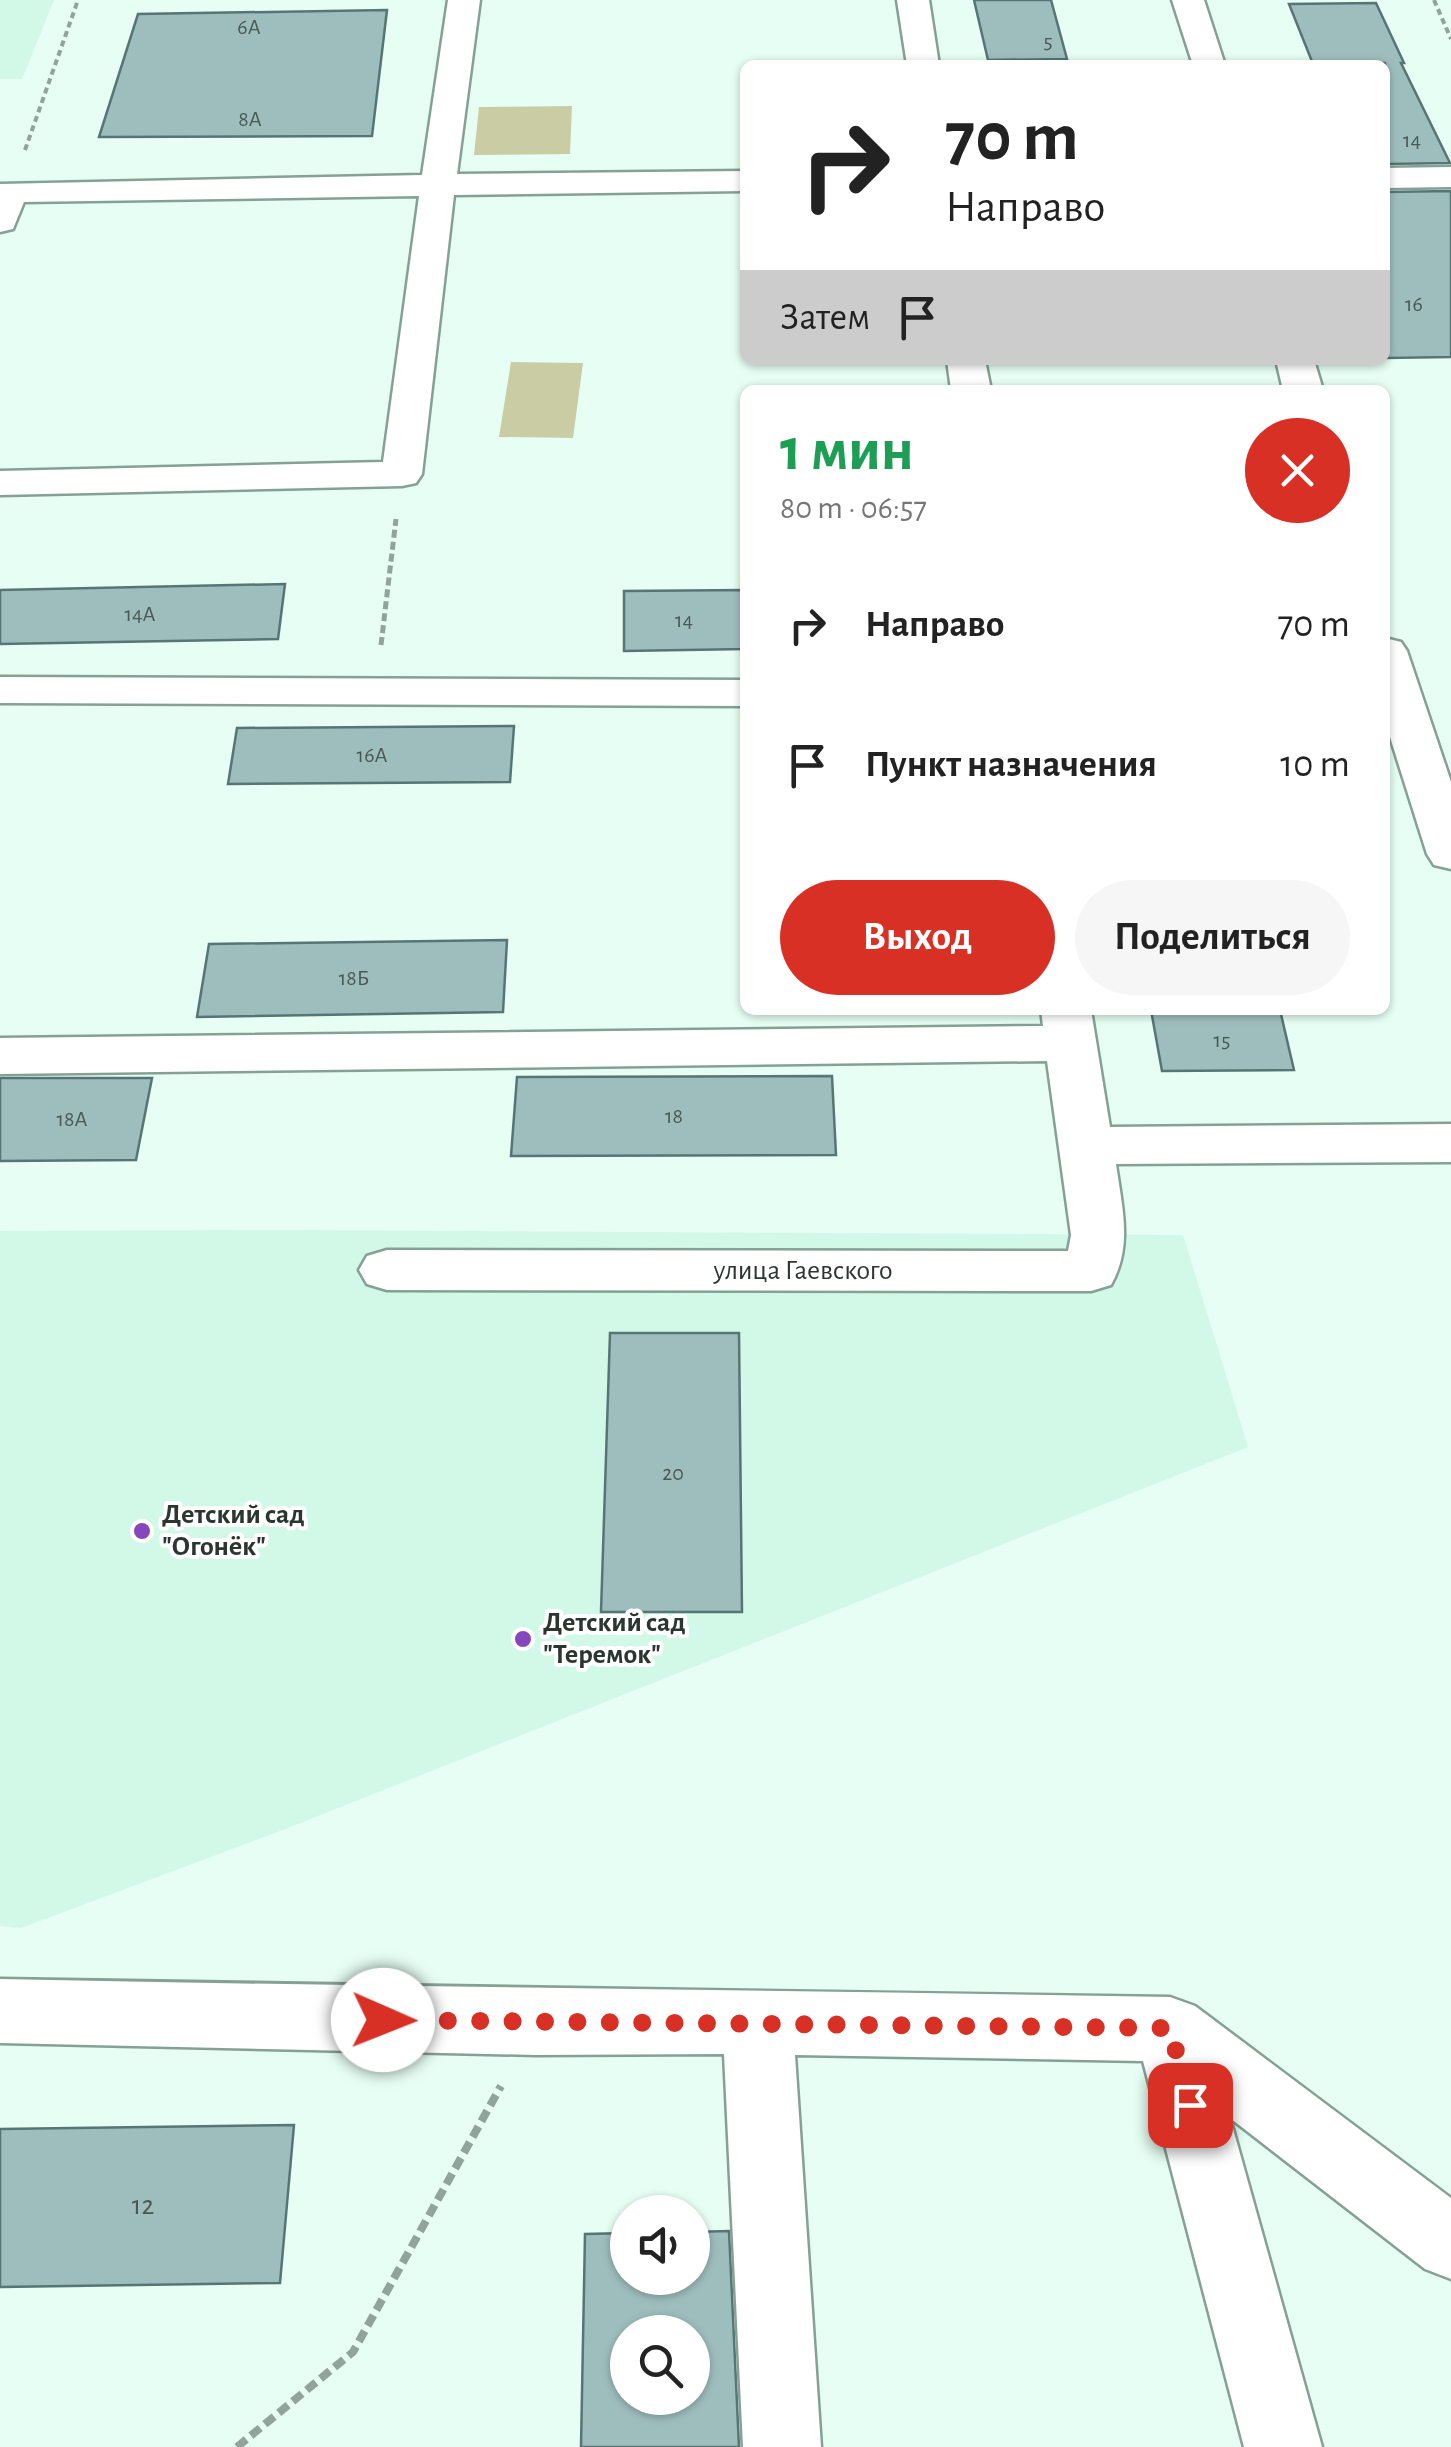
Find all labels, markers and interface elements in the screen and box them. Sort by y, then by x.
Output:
house number: 6А [237,16,261,38]
house number: 5 [1043,30,1053,52]
icon: right [780,100,910,230]
text: 70 m [945,103,1079,173]
house number: 8А [238,108,262,130]
house number: 14 [1403,129,1421,151]
text: Направо [945,185,1105,230]
icon: arrive [890,290,945,345]
house number: 16 [1405,293,1423,315]
text: Затем [780,299,870,337]
button: close [1245,418,1350,523]
text: 1 мин [780,421,914,481]
text: 80 m · 06:57 [780,492,927,524]
icon: right [780,598,835,653]
house number: 14А [124,603,156,625]
text: Направо [865,606,1004,644]
text: 70 m [1277,606,1350,644]
house number: 14 [675,609,693,631]
icon: arrive [780,738,835,793]
house number: 16А [357,744,387,766]
text: Пункт назначения [865,746,1157,784]
text: 10 m [1280,746,1350,784]
button: Выход [780,880,1055,995]
button: Поделиться [1075,880,1350,995]
house number: 18Б [339,967,369,989]
house number: 15 [1214,1029,1230,1051]
house number: 18 [665,1105,683,1127]
house number: 18А [57,1108,88,1130]
street label: улица Гаевского [713,1257,892,1285]
house number: 20 [662,1462,684,1484]
place label: Детский сад "Огонёк" [162,1501,305,1561]
marker: Детский сад "Огонёк" [131,1520,153,1542]
place label: Детский сад "Теремок" [543,1609,686,1669]
marker: Детский сад "Теремок" [512,1628,534,1650]
position arrow [331,1968,435,2072]
pin [1148,2063,1233,2148]
icon: arrive [1163,2078,1218,2133]
house number: 12 [132,2192,154,2220]
map controls [610,2195,710,2415]
button: sound [610,2195,710,2295]
button: search [610,2315,710,2415]

